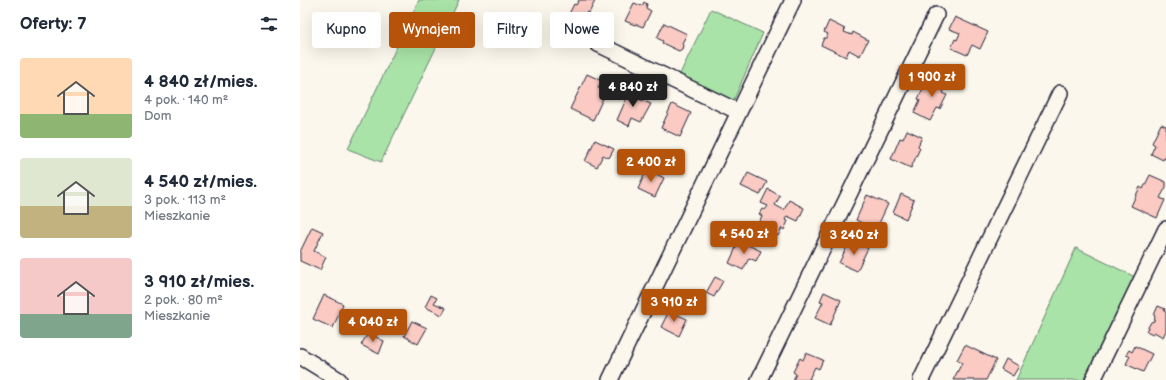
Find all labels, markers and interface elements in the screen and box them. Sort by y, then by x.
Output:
chip: Kupno [312,12,381,48]
chip: Wynajem [389,12,475,48]
chip: Filtry [483,12,542,48]
chip: Nowe [550,12,614,48]
icon: filters [258,13,280,35]
text: Oferty: 7 [20,14,87,34]
pin: 1 900 zł [891,64,973,98]
text: 1 900 zł [908,69,956,85]
text: 4 840 zł/mies. [144,72,257,92]
icon: home [52,74,100,122]
pin: 4 840 zł [592,74,674,108]
text: 4 840 zł [608,79,658,95]
text: 4 pok. · 140 m² [144,92,229,108]
text: Dom [144,108,171,124]
pin: 2 400 zł [610,149,692,183]
text: 2 400 zł [626,154,676,170]
text: 4 540 zł/mies. [144,172,257,192]
icon: home [52,174,100,222]
text: 3 pok. · 113 m² [144,192,226,208]
text: Mieszkanie [144,208,210,224]
pin: 4 540 zł [703,221,785,255]
pin: 3 240 zł [813,222,895,256]
text: 4 540 zł [719,226,769,242]
text: 3 240 zł [829,227,879,243]
text: 3 910 zł/mies. [144,272,254,292]
icon: home [52,274,100,322]
pin: 3 910 zł [633,289,715,323]
text: 2 pok. · 80 m² [144,292,223,308]
text: 3 910 zł [650,294,698,310]
text: Mieszkanie [144,308,210,324]
pin: 4 040 zł [332,309,414,343]
text: 4 040 zł [348,314,398,330]

